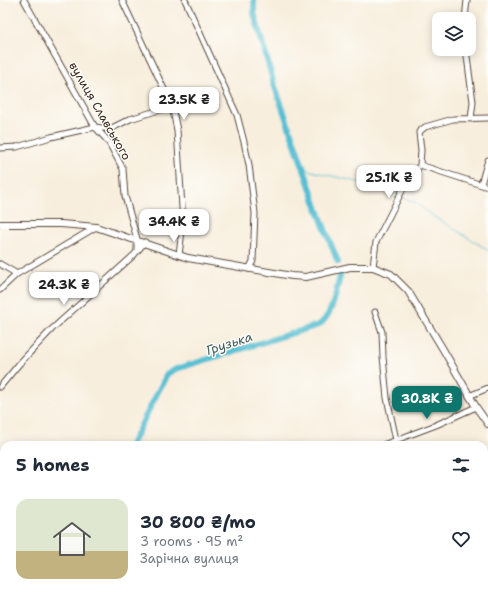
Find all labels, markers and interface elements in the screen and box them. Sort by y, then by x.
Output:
map controls [432,12,476,56]
button: layers [432,12,476,56]
street label: вулиця Славського [65,59,135,163]
pin: 23.5K ₴ [147,87,221,121]
text: 23.5K ₴ [158,91,210,108]
pin: 25.1K ₴ [352,165,426,199]
text: 25.1K ₴ [365,169,413,186]
pin: 34.4K ₴ [137,209,211,243]
text: 34.4K ₴ [148,213,200,230]
pin: 24.3K ₴ [27,272,101,306]
text: 24.3K ₴ [38,276,90,293]
water label: Грузька [204,328,255,359]
pin: 30.8K ₴ [390,386,464,420]
text: 30.8K ₴ [401,390,453,407]
text: 5 homes [16,454,89,476]
icon: filters [450,454,472,476]
text: 30 800 ₴/mo [140,511,256,533]
icon: home [48,515,96,563]
icon: heart [450,528,472,550]
text: 3 rooms · 95 m² [140,533,243,550]
text: Зарічна вулиця [140,550,239,567]

